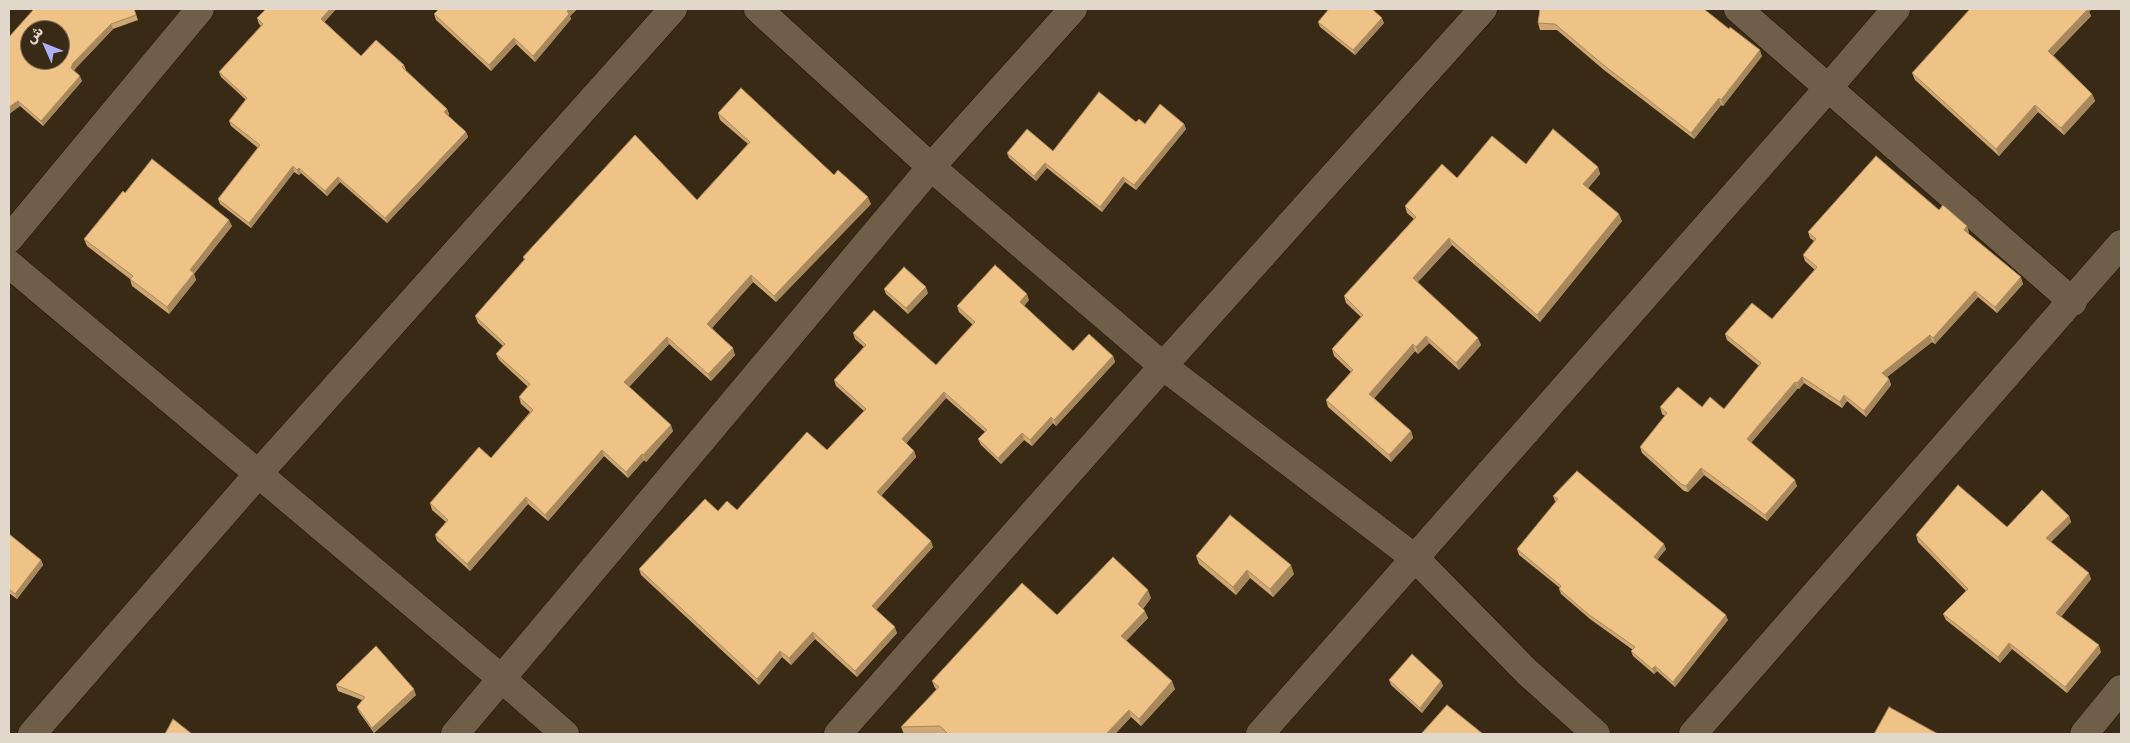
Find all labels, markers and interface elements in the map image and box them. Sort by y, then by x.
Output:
north arrow [20,20,70,70]
text: ش [22,23,47,47]

